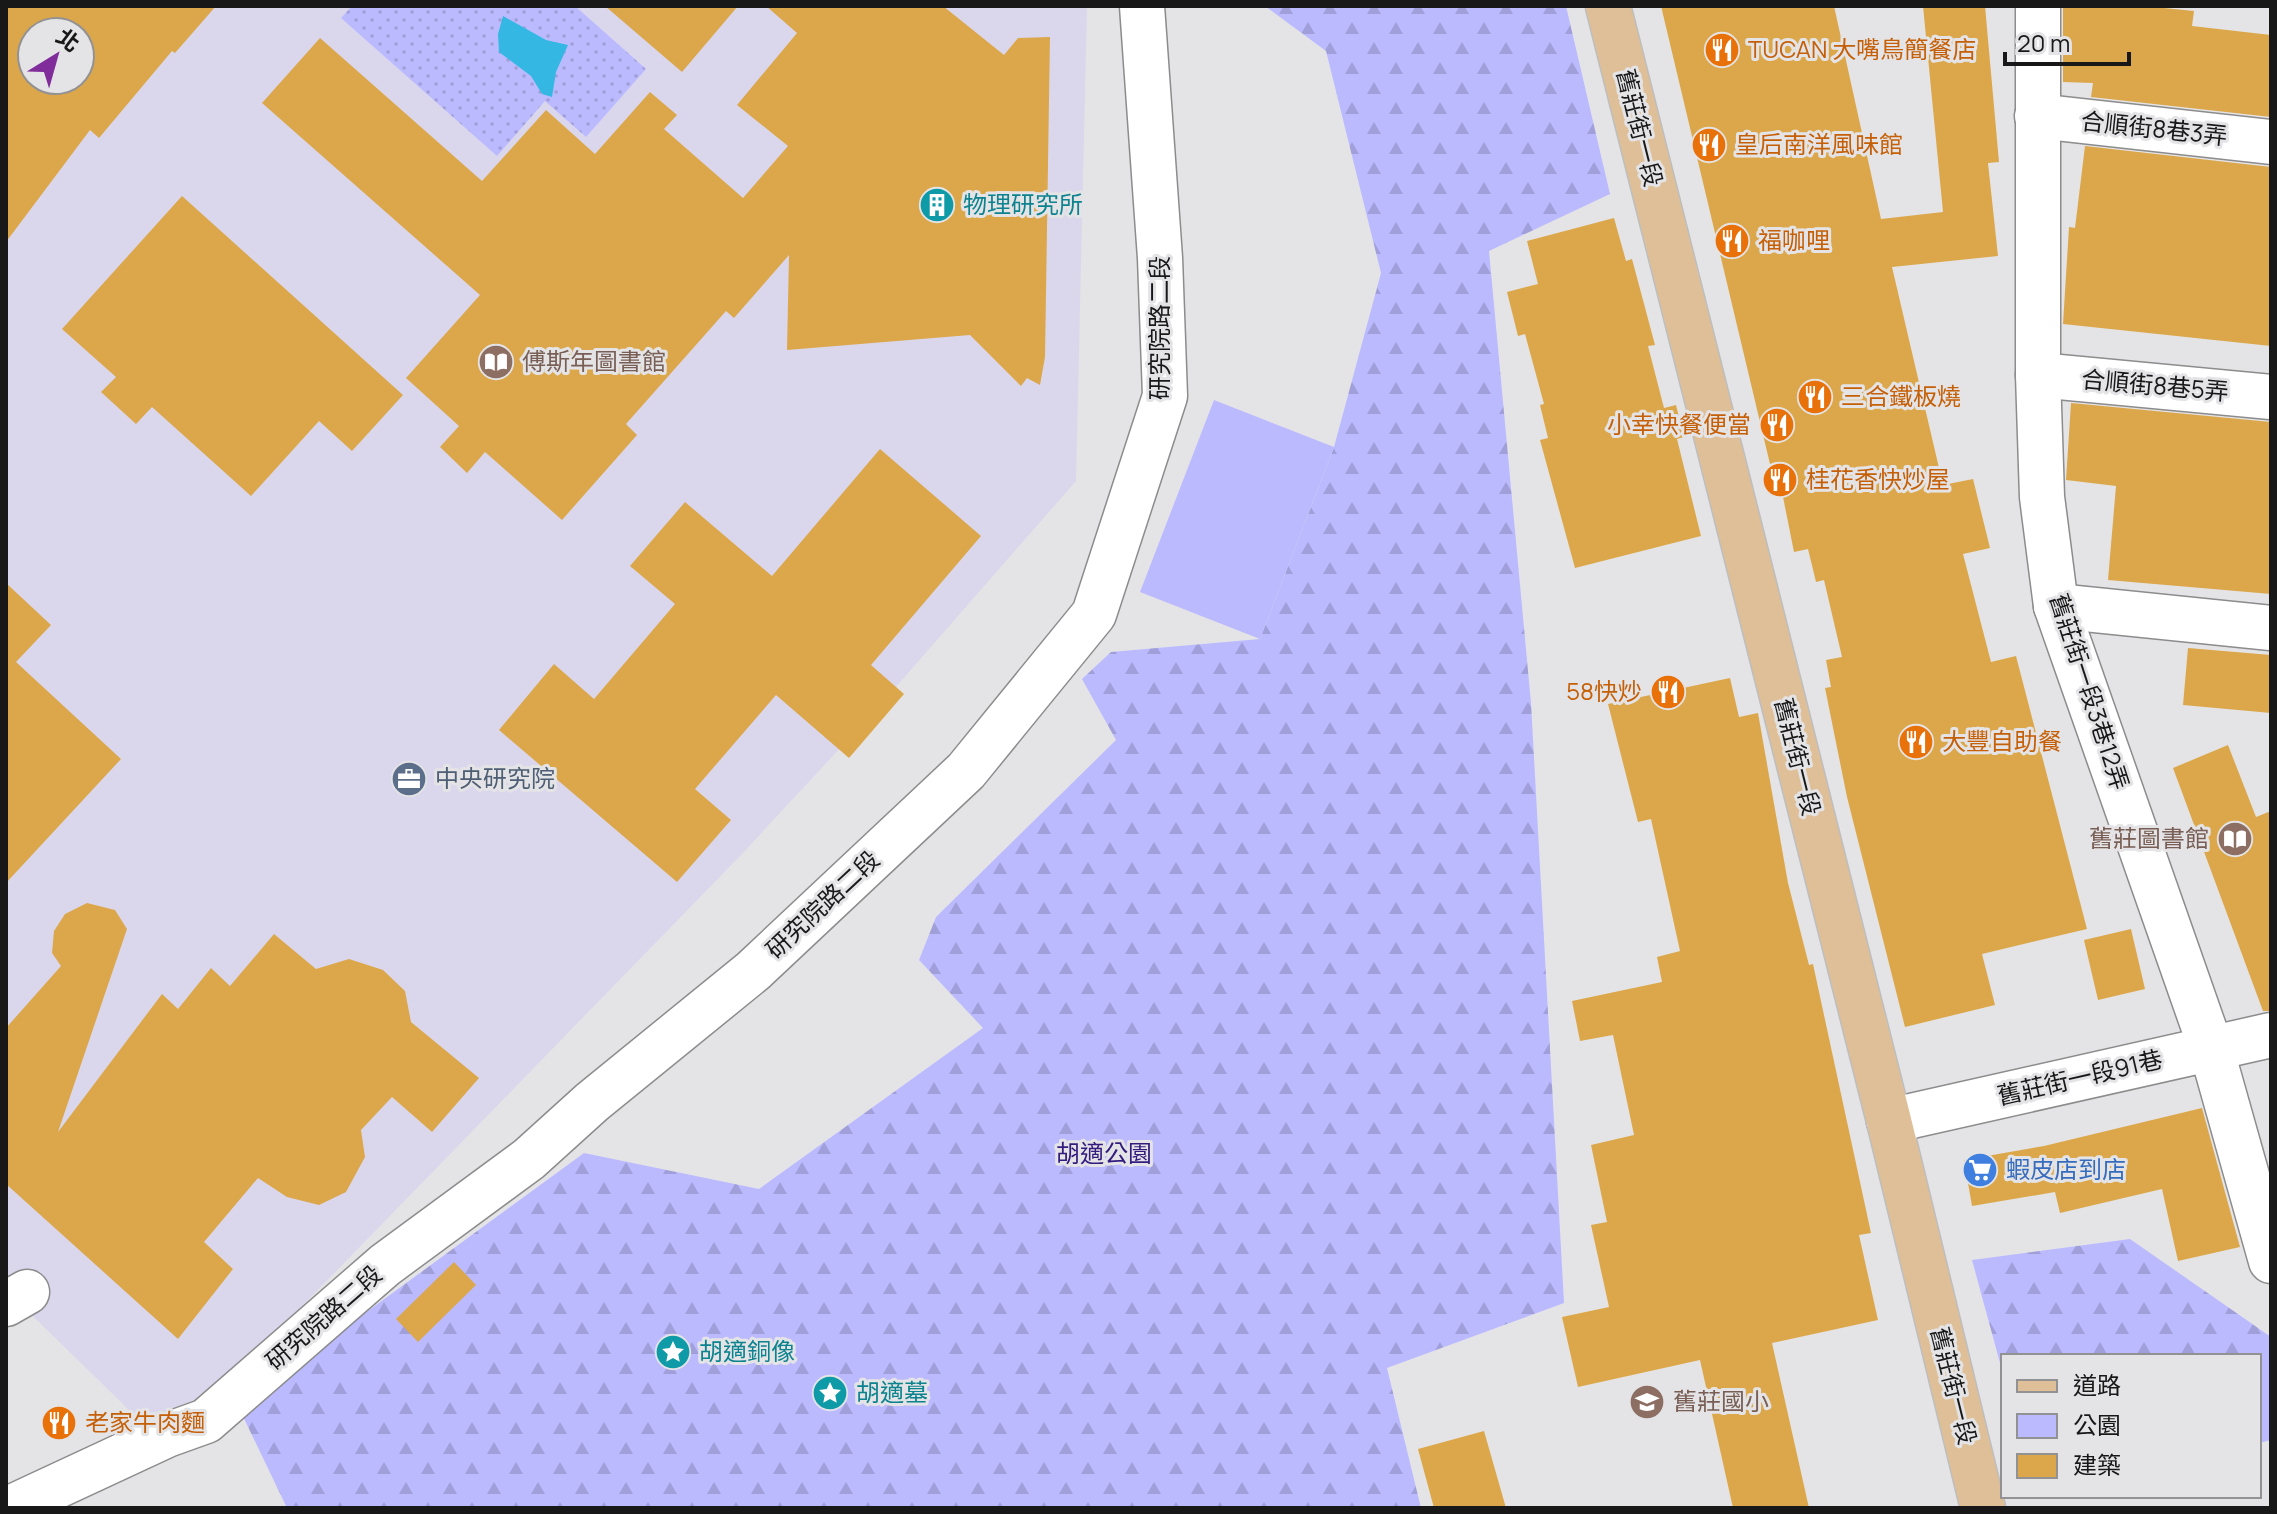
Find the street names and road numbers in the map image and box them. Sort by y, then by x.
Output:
street label: 舊莊街一段 [1610,65,1671,190]
street label: 合順街8巷3弄 [2079,103,2229,152]
street label: 研究院路二段 [1142,256,1175,400]
street label: 合順街8巷5弄 [2080,362,2230,407]
street label: 舊莊街一段3巷12弄 [2043,589,2138,794]
street label: 舊莊街一段 [1768,694,1829,819]
street label: 研究院路二段 [758,843,886,965]
street label: 舊莊街一段91巷 [1994,1042,2165,1112]
street label: 研究院路二段 [258,1257,388,1377]
street label: 舊莊街一段 [1924,1323,1985,1448]

